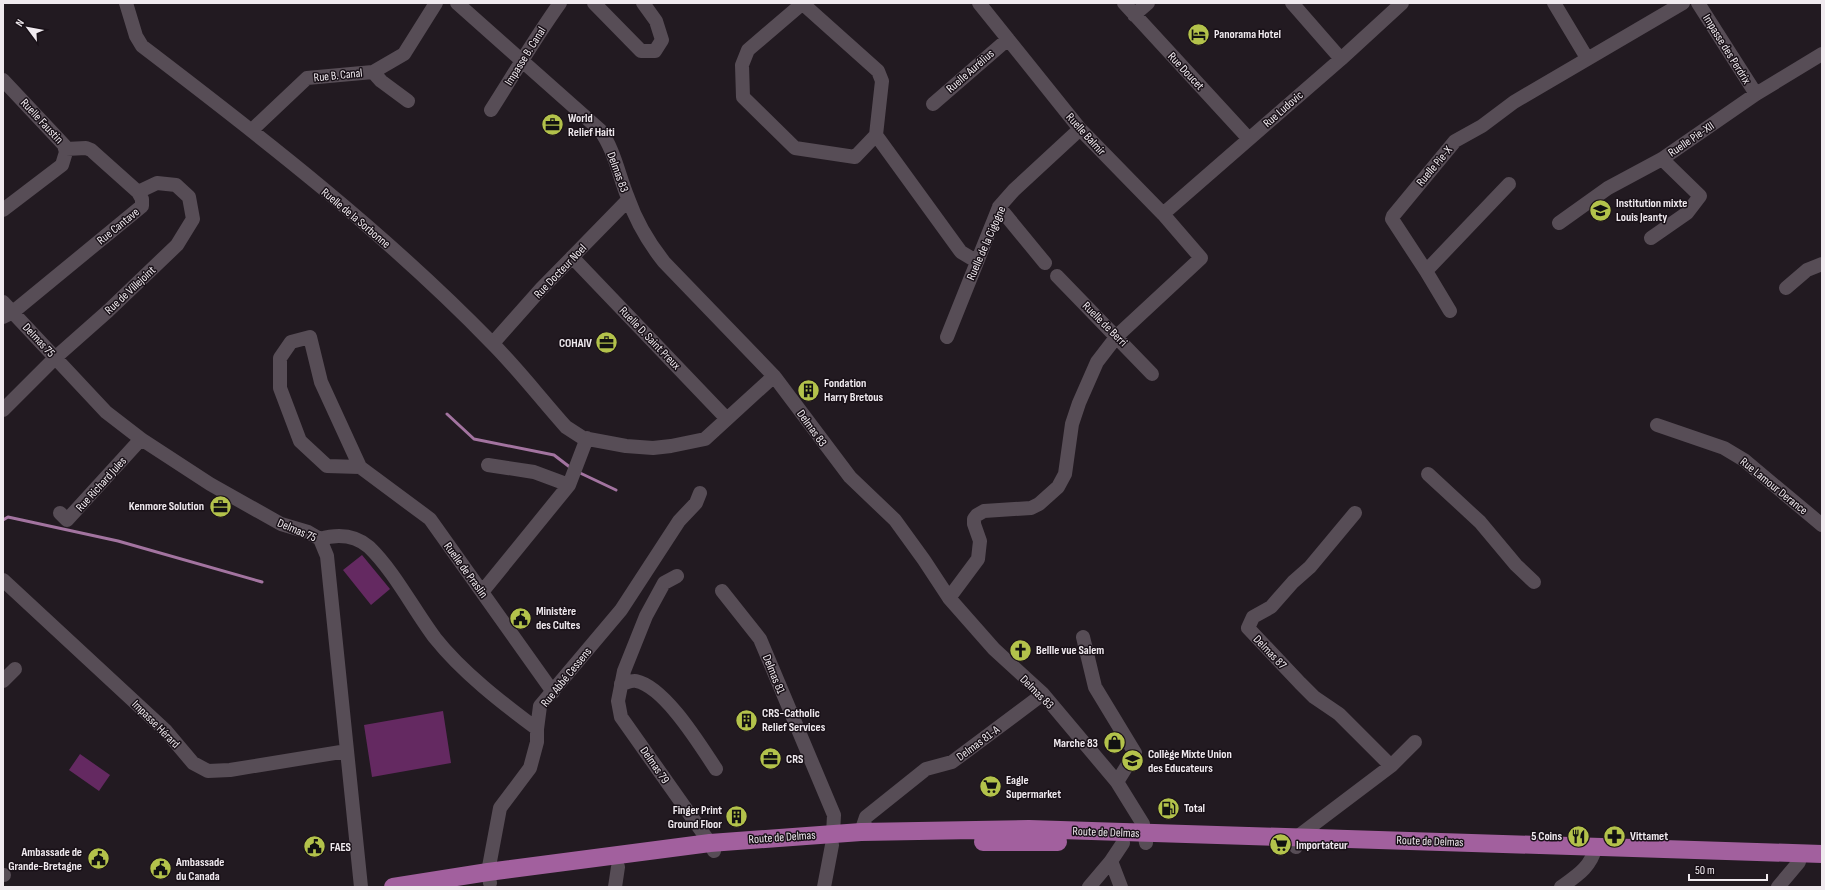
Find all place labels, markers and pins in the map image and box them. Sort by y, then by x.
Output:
hotel icon: Panorama Hotel [1186,21,1212,47]
place label: Panorama Hotel [1214,27,1281,42]
place label: World Relief Haiti [568,111,615,140]
office icon: World Relief Haiti [539,112,565,138]
place label: Institution mixte Louis Jeanty [1616,196,1687,225]
school or university icon: Institution mixte Louis Jeanty [1588,197,1614,223]
office icon: COHAIV [594,330,620,356]
place label: COHAIV [559,336,592,351]
place label: Fondation Harry Bretous [824,376,884,405]
building icon: Fondation Harry Bretous [795,377,821,403]
office icon: Kenmore Solution [207,493,233,519]
place label: Kenmore Solution [129,499,204,514]
place label: Ministère des Cultes [536,604,581,633]
public building icon: Ministère des Cultes [508,605,534,631]
church icon: Bellle vue Salem [1007,637,1033,663]
place label: Bellle vue Salem [1036,643,1104,658]
place label: CRS-Catholic Relief Services [762,706,826,735]
building icon: CRS-Catholic Relief Services [733,707,759,733]
shop icon: Marche 83 [1101,730,1127,756]
place label: Marche 83 [1053,736,1098,751]
office icon: CRS [758,746,784,772]
place label: Collège Mixte Union des Educateurs [1148,747,1232,776]
school or university icon: Collège Mixte Union des Educateurs [1120,748,1146,774]
place label: CRS [786,752,804,767]
place label: Eagle Supermarket [1006,773,1061,802]
supermarket icon: Eagle Supermarket [978,774,1004,800]
fuel station icon: Total [1156,795,1182,821]
place label: Total [1184,801,1205,816]
place label: Finger Print Ground Floor [668,803,722,832]
building icon: Finger Print Ground Floor [724,804,750,830]
restaurant icon: 5 Coins [1565,823,1591,849]
pharmacy icon: Vittamet [1602,823,1628,849]
place label: 5 Coins [1531,829,1562,844]
place label: Vittamet [1630,829,1668,844]
supermarket icon: Importateur [1268,832,1294,858]
public building icon: FAES [301,834,327,860]
place label: Importateur [1296,838,1348,853]
place label: FAES [330,840,352,855]
place label: Ambassade de Grande-Bretagne [8,845,82,874]
public building icon: Ambassade de Grande-Bretagne [85,846,111,872]
place label: Ambassade du Canada [175,855,224,884]
public building icon: Ambassade du Canada [147,856,173,882]

